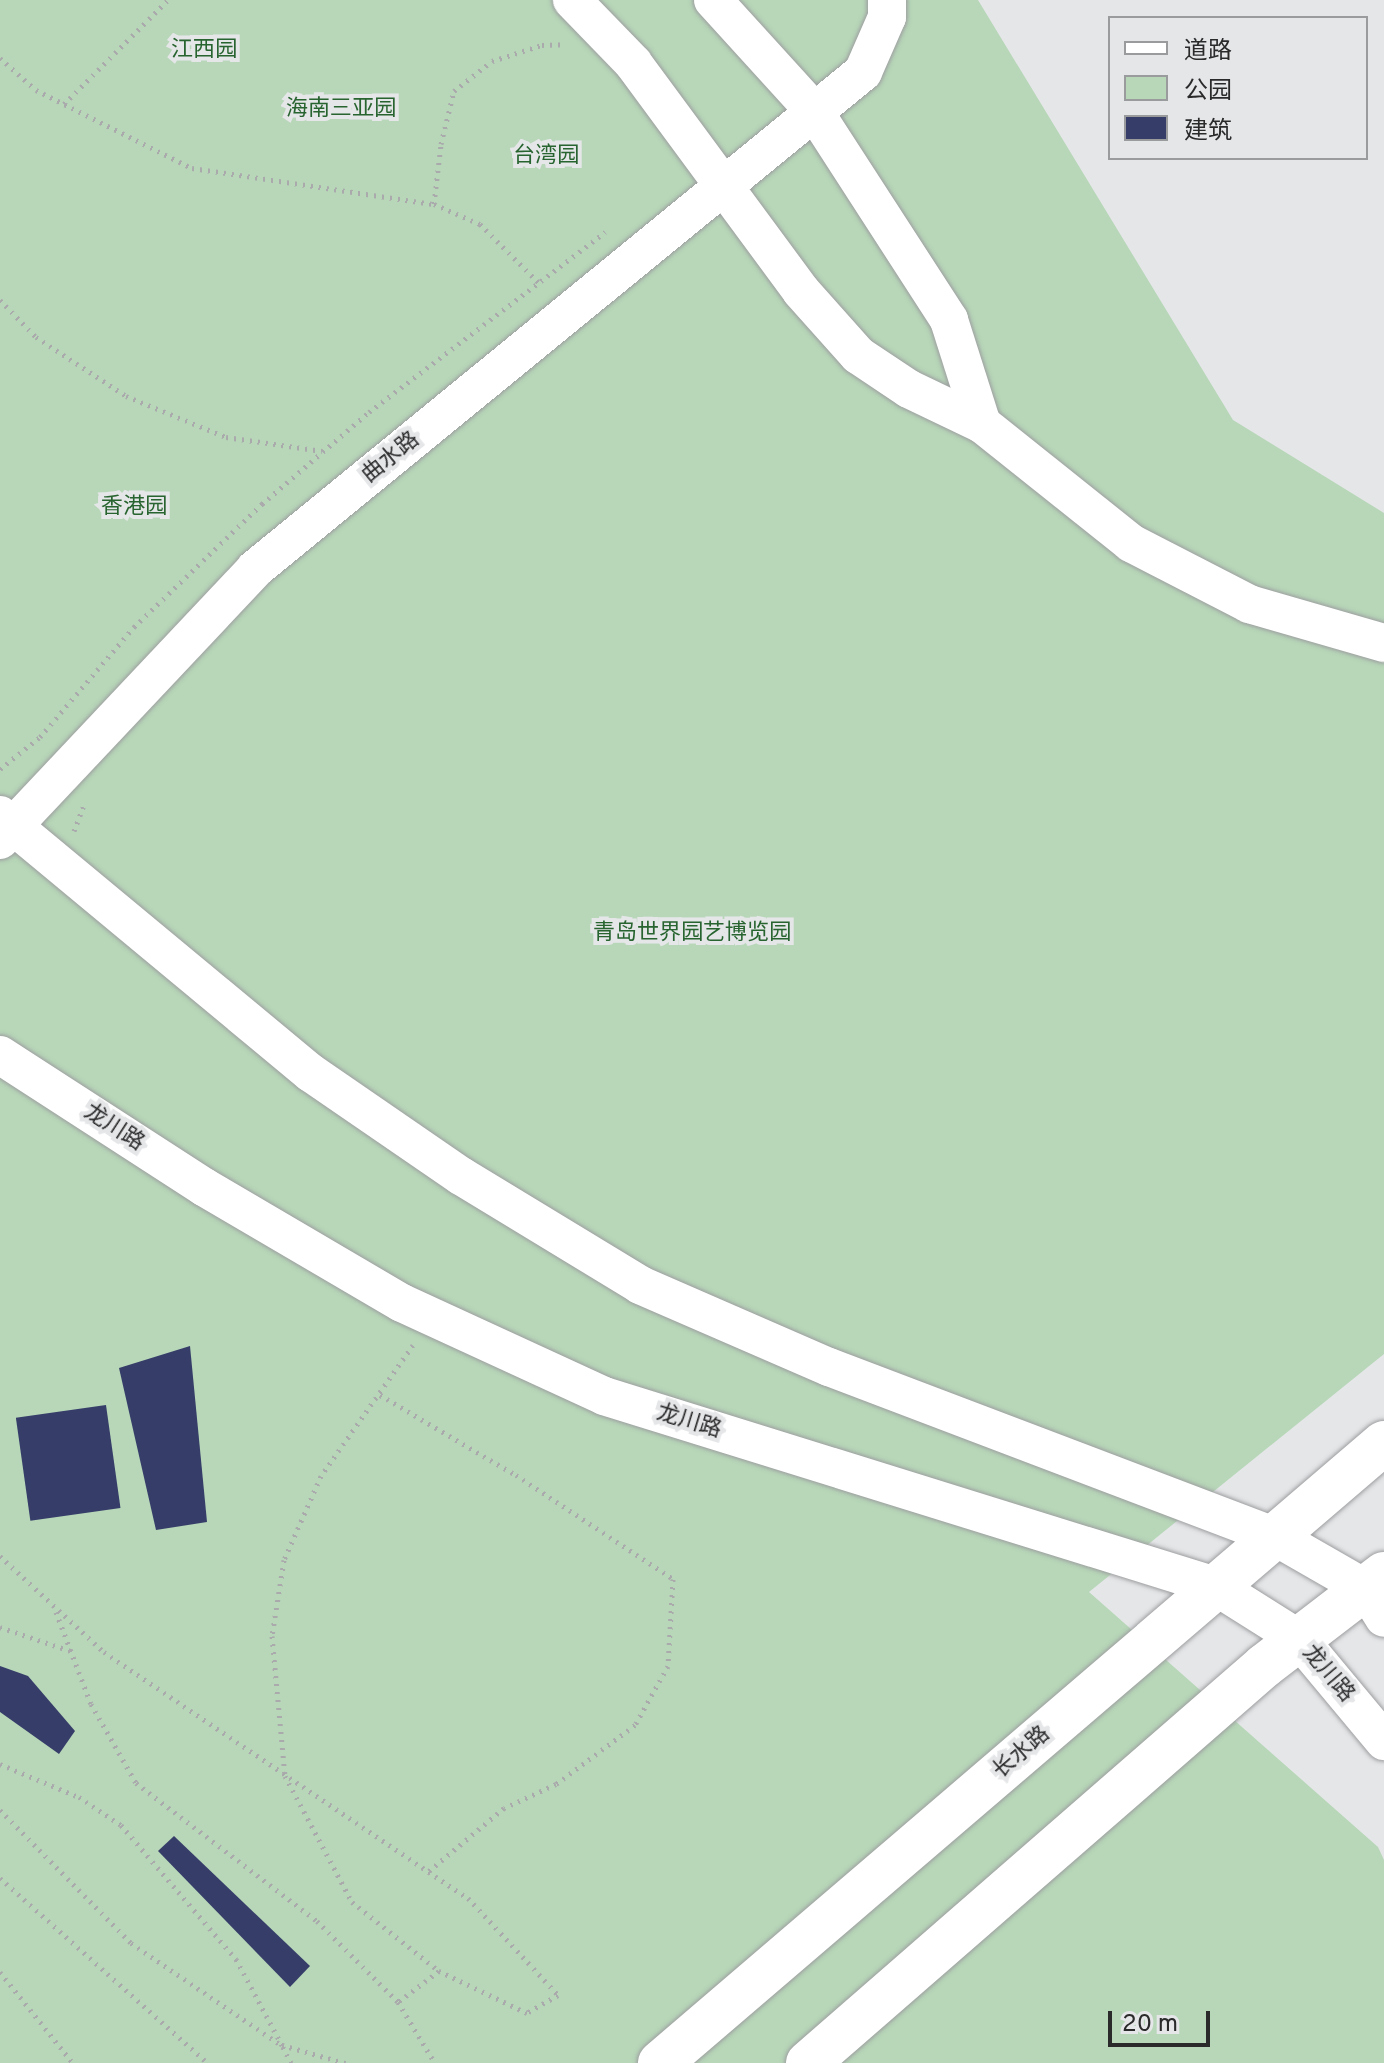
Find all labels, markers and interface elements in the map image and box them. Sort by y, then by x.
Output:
legend [1108,16,1368,160]
text: 道路 [1184,37,1232,67]
park label: 江西园 [171,38,237,64]
text: 公园 [1184,77,1232,107]
park label: 海南三亚园 [286,97,396,123]
text: 建筑 [1184,117,1232,147]
park label: 台湾园 [513,144,579,170]
street label: 曲水路 [357,427,425,489]
park label: 香港园 [101,495,167,521]
park label: 青岛世界园艺博览园 [593,921,791,947]
street label: 龙川路 [79,1099,149,1157]
street label: 龙川路 [654,1400,724,1444]
street label: 龙川路 [1297,1640,1359,1708]
street label: 长水路 [988,1721,1056,1785]
scale bar [1112,1995,1214,2045]
text: 20 m [1122,2010,1178,2040]

